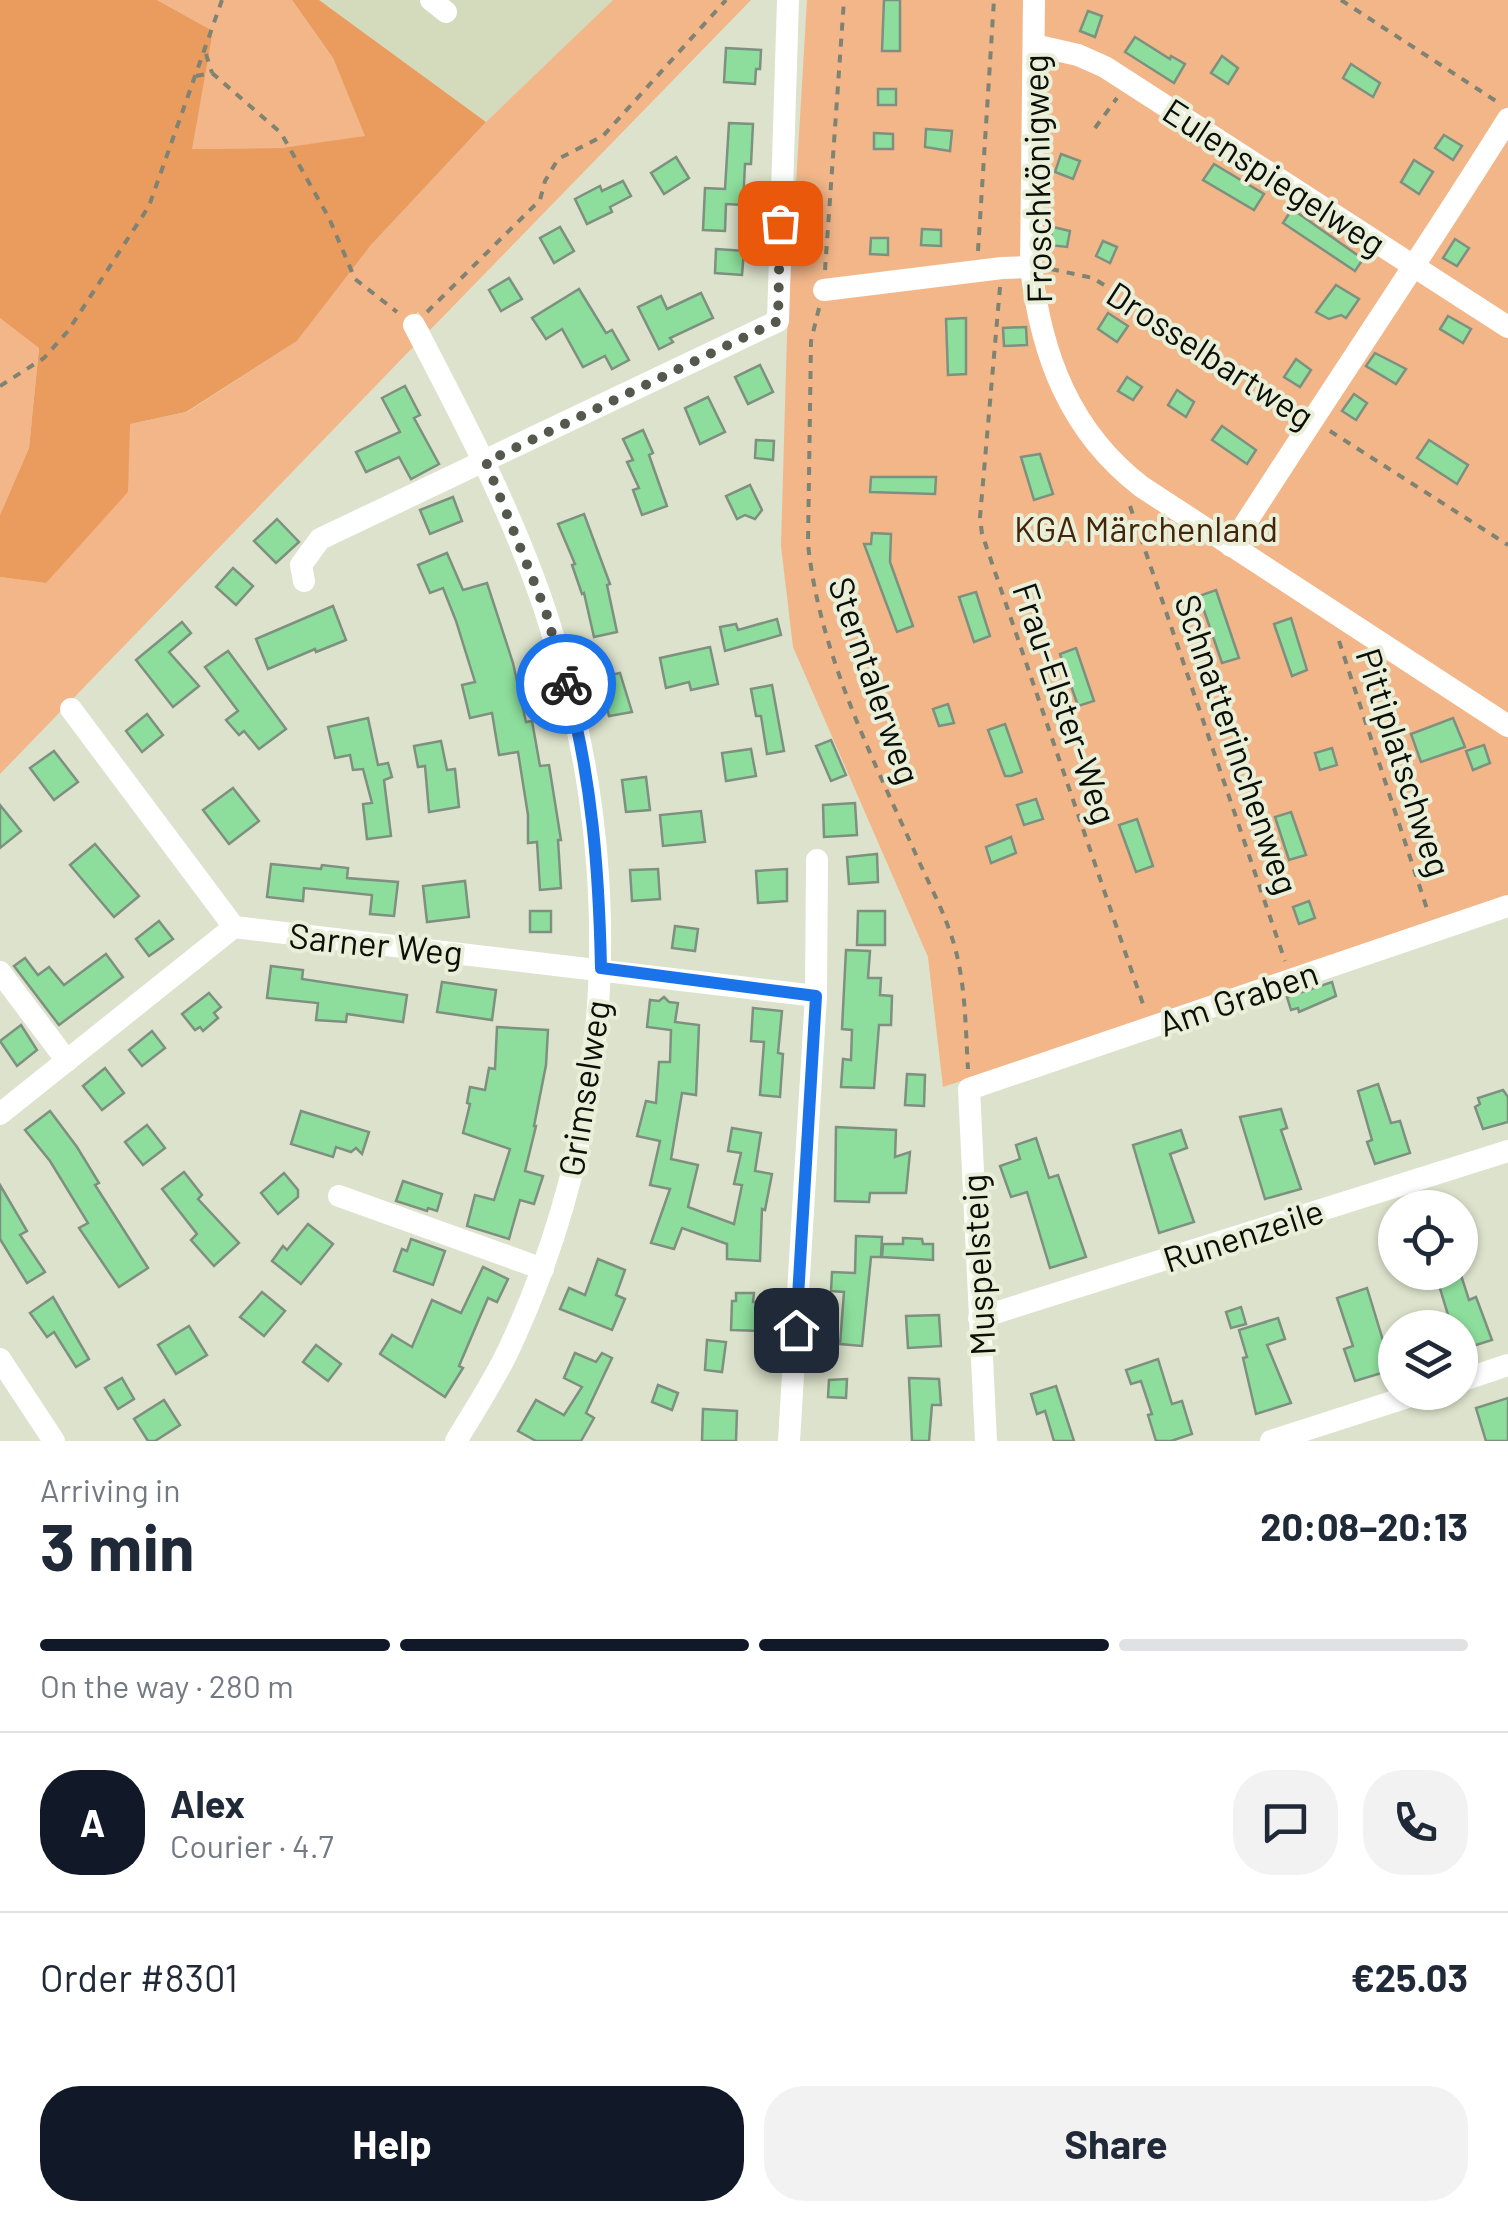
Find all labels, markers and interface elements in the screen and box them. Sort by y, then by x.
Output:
street label: Froschkönigweg [1013,54,1059,304]
street label: Eulenspiegelweg [1156,88,1394,264]
pin [738,181,823,266]
icon: bag [753,196,808,251]
street label: Drosselbartweg [1100,272,1322,436]
park label: KGA Märchenland [1014,507,1278,549]
street label: Sterntalerweg [821,571,931,789]
street label: Frau-Elster-Weg [1005,577,1127,829]
street label: Schnatterinchenweg [1167,589,1309,899]
courier [516,634,616,734]
street label: Pittiplatschweg [1348,643,1462,881]
icon: bike [539,657,594,712]
street label: Sarner Weg [287,913,465,973]
street label: Am Graben [1153,950,1323,1044]
street label: Grimselweg [548,997,618,1179]
street label: Muspelsteig [951,1173,1003,1357]
street label: Runenzeile [1157,1188,1329,1280]
map controls [1378,1190,1478,1410]
button: locate [1378,1190,1478,1290]
pin [754,1288,839,1373]
icon: home [769,1303,824,1358]
button: layers [1378,1310,1478,1410]
text: Arriving in [40,1470,180,1508]
text: 20:08–20:13 [1260,1503,1468,1549]
text: 3 min [40,1506,195,1584]
text: On the way · 280 m [40,1666,294,1704]
button: chat [1233,1770,1338,1875]
button: phone [1363,1770,1468,1875]
text: Alex [170,1780,245,1826]
text: A [80,1799,105,1845]
text: Courier · 4.7 [170,1826,334,1864]
text: Order #8301 [40,1954,238,2000]
text: €25.03 [1351,1954,1468,2000]
button: Help [40,2086,744,2201]
button: Share [764,2086,1468,2201]

